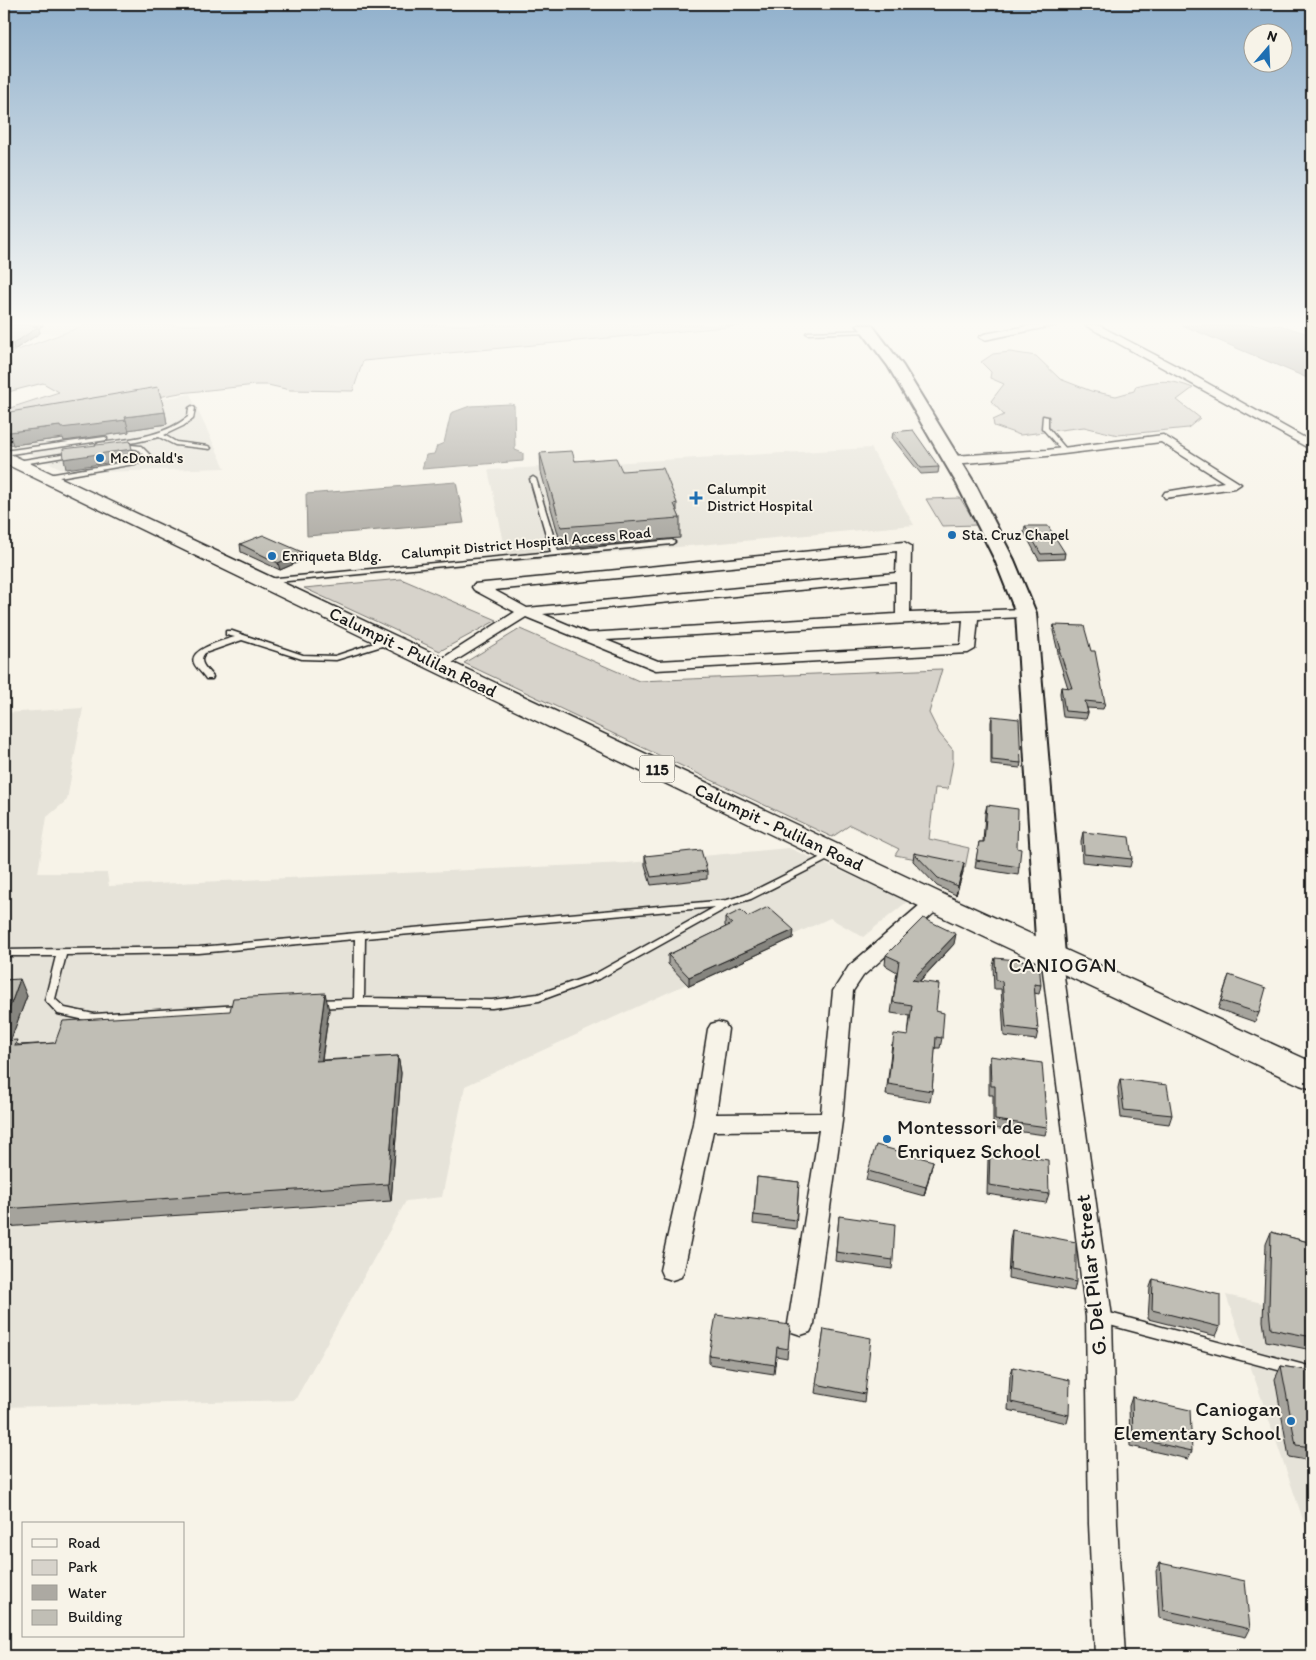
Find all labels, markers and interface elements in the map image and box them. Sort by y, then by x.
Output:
north arrow [1244,22,1294,72]
text: N [1265,27,1279,46]
place label: McDonald's [110,449,184,467]
marker: McDonald's [94,452,106,464]
place label: Calumpit District Hospital [707,480,813,515]
marker: Calumpit District Hospital [689,491,703,505]
street label: Calumpit District Hospital Access Road [400,523,652,563]
place label: Sta. Cruz Chapel [962,526,1070,544]
marker: Sta. Cruz Chapel [946,529,958,541]
place label: Enriqueta Bldg. [282,547,382,565]
marker: Enriqueta Bldg. [266,550,278,562]
street label: Calumpit - Pulilan Road [326,602,501,702]
road number: 115 [640,756,674,782]
street label: Calumpit - Pulilan Road [691,778,867,876]
district label: CANIOGAN [1008,953,1118,977]
place label: Montessori de Enriquez School [897,1114,1040,1163]
marker: Montessori de Enriquez School [881,1133,893,1145]
street label: G. Del Pilar Street [1070,1193,1111,1357]
place label: Caniogan Elementary School [1114,1396,1281,1445]
marker: Caniogan Elementary School [1285,1415,1297,1427]
legend [22,1522,185,1638]
text: Road [68,1534,101,1552]
text: Park [68,1558,98,1576]
text: Water [68,1584,107,1602]
text: Building [68,1608,122,1626]

